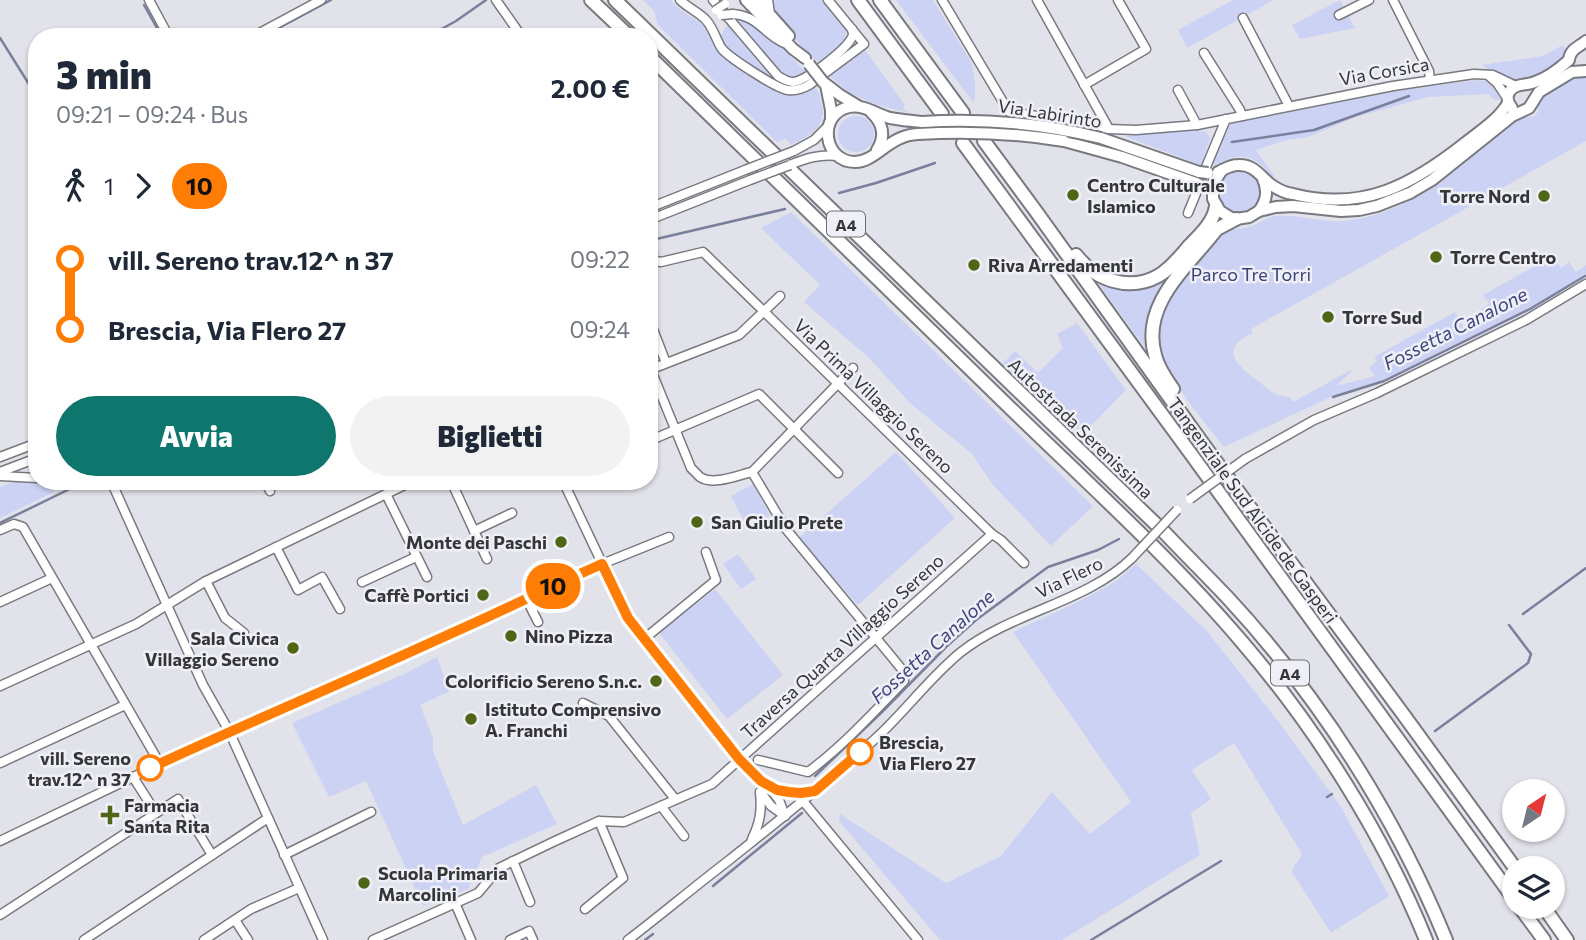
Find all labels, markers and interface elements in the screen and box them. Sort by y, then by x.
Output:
text: 3 min [56,50,152,97]
street label: Via Corsica [1337,52,1431,90]
text: 2.00 € [551,72,630,103]
street label: Via Labirinto [996,94,1104,132]
text: 09:21 – 09:24 · Bus [56,100,248,128]
icon: walk [56,167,94,205]
icon: forward [124,167,162,205]
text: 10 [186,171,213,200]
text: 1 [104,172,114,200]
place label: Centro Culturale Islamico [1087,174,1225,217]
place label: Torre Nord [1439,185,1530,207]
marker: Centro Culturale Islamico [1065,187,1081,203]
marker: Torre Nord [1536,188,1552,204]
road number: A4 [827,212,865,236]
text: vill. Sereno trav.12^ n 37 [108,244,394,275]
text: 09:22 [570,245,630,273]
place label: Torre Centro [1450,246,1557,268]
marker: Torre Centro [1428,249,1444,265]
place label: Riva Arredamenti [988,254,1133,276]
marker: Riva Arredamenti [966,257,982,273]
park label: Parco Tre Torri [1191,263,1311,285]
water label: Fossetta Canalone [1379,282,1531,374]
place label: Torre Sud [1342,306,1422,328]
marker: Torre Sud [1320,309,1336,325]
text: Brescia, Via Flero 27 [108,314,346,345]
street label: Via Prima Villaggio Sereno [790,314,958,478]
text: 09:24 [569,315,630,343]
street label: Autostrada Serenissima [1004,353,1158,503]
street label: Tangenziale Sud Alcide de Gasperi [1164,393,1342,627]
button: Avvia [56,396,336,476]
button: Biglietti [350,396,630,476]
place label: San Giulio Prete [711,511,843,533]
marker: San Giulio Prete [689,514,705,530]
place label: Monte dei Paschi [406,531,547,553]
marker: Monte dei Paschi [553,534,569,550]
street label: Traversa Quarta Villaggio Sereno [736,549,948,743]
street label: Via Flero [1032,551,1106,603]
line badge: 10 [522,563,584,609]
text: 10 [540,571,566,600]
place label: Caffè Portici [364,584,469,606]
water label: Fossetta Canalone [865,584,999,708]
marker: Caffè Portici [475,587,491,603]
place label: Nino Pizza [525,625,613,647]
place label: Sala Civica Villaggio Sereno [145,627,279,670]
marker: Nino Pizza [503,628,519,644]
marker: Sala Civica Villaggio Sereno [285,640,301,656]
road number: A4 [1271,660,1309,686]
place label: Colorificio Sereno S.n.c. [445,670,642,692]
marker: Colorificio Sereno S.n.c. [648,673,664,689]
place label: Istituto Comprensivo A. Franchi [485,698,661,741]
marker: Istituto Comprensivo A. Franchi [463,711,479,727]
place label: Brescia, Via Flero 27 [879,731,976,774]
marker: Brescia, Via Flero 27 [847,739,873,765]
place label: vill. Sereno trav.12^ n 37 [27,747,131,790]
marker: vill. Sereno trav.12^ n 37 [137,755,163,781]
north arrow [1502,779,1564,842]
map controls [1502,779,1565,919]
place label: Farmacia Santa Rita [124,794,210,837]
marker: Farmacia Santa Rita [102,807,118,823]
button: layers [1502,856,1565,919]
place label: Scuola Primaria Marcolini [378,862,508,905]
marker: Scuola Primaria Marcolini [356,875,372,891]

